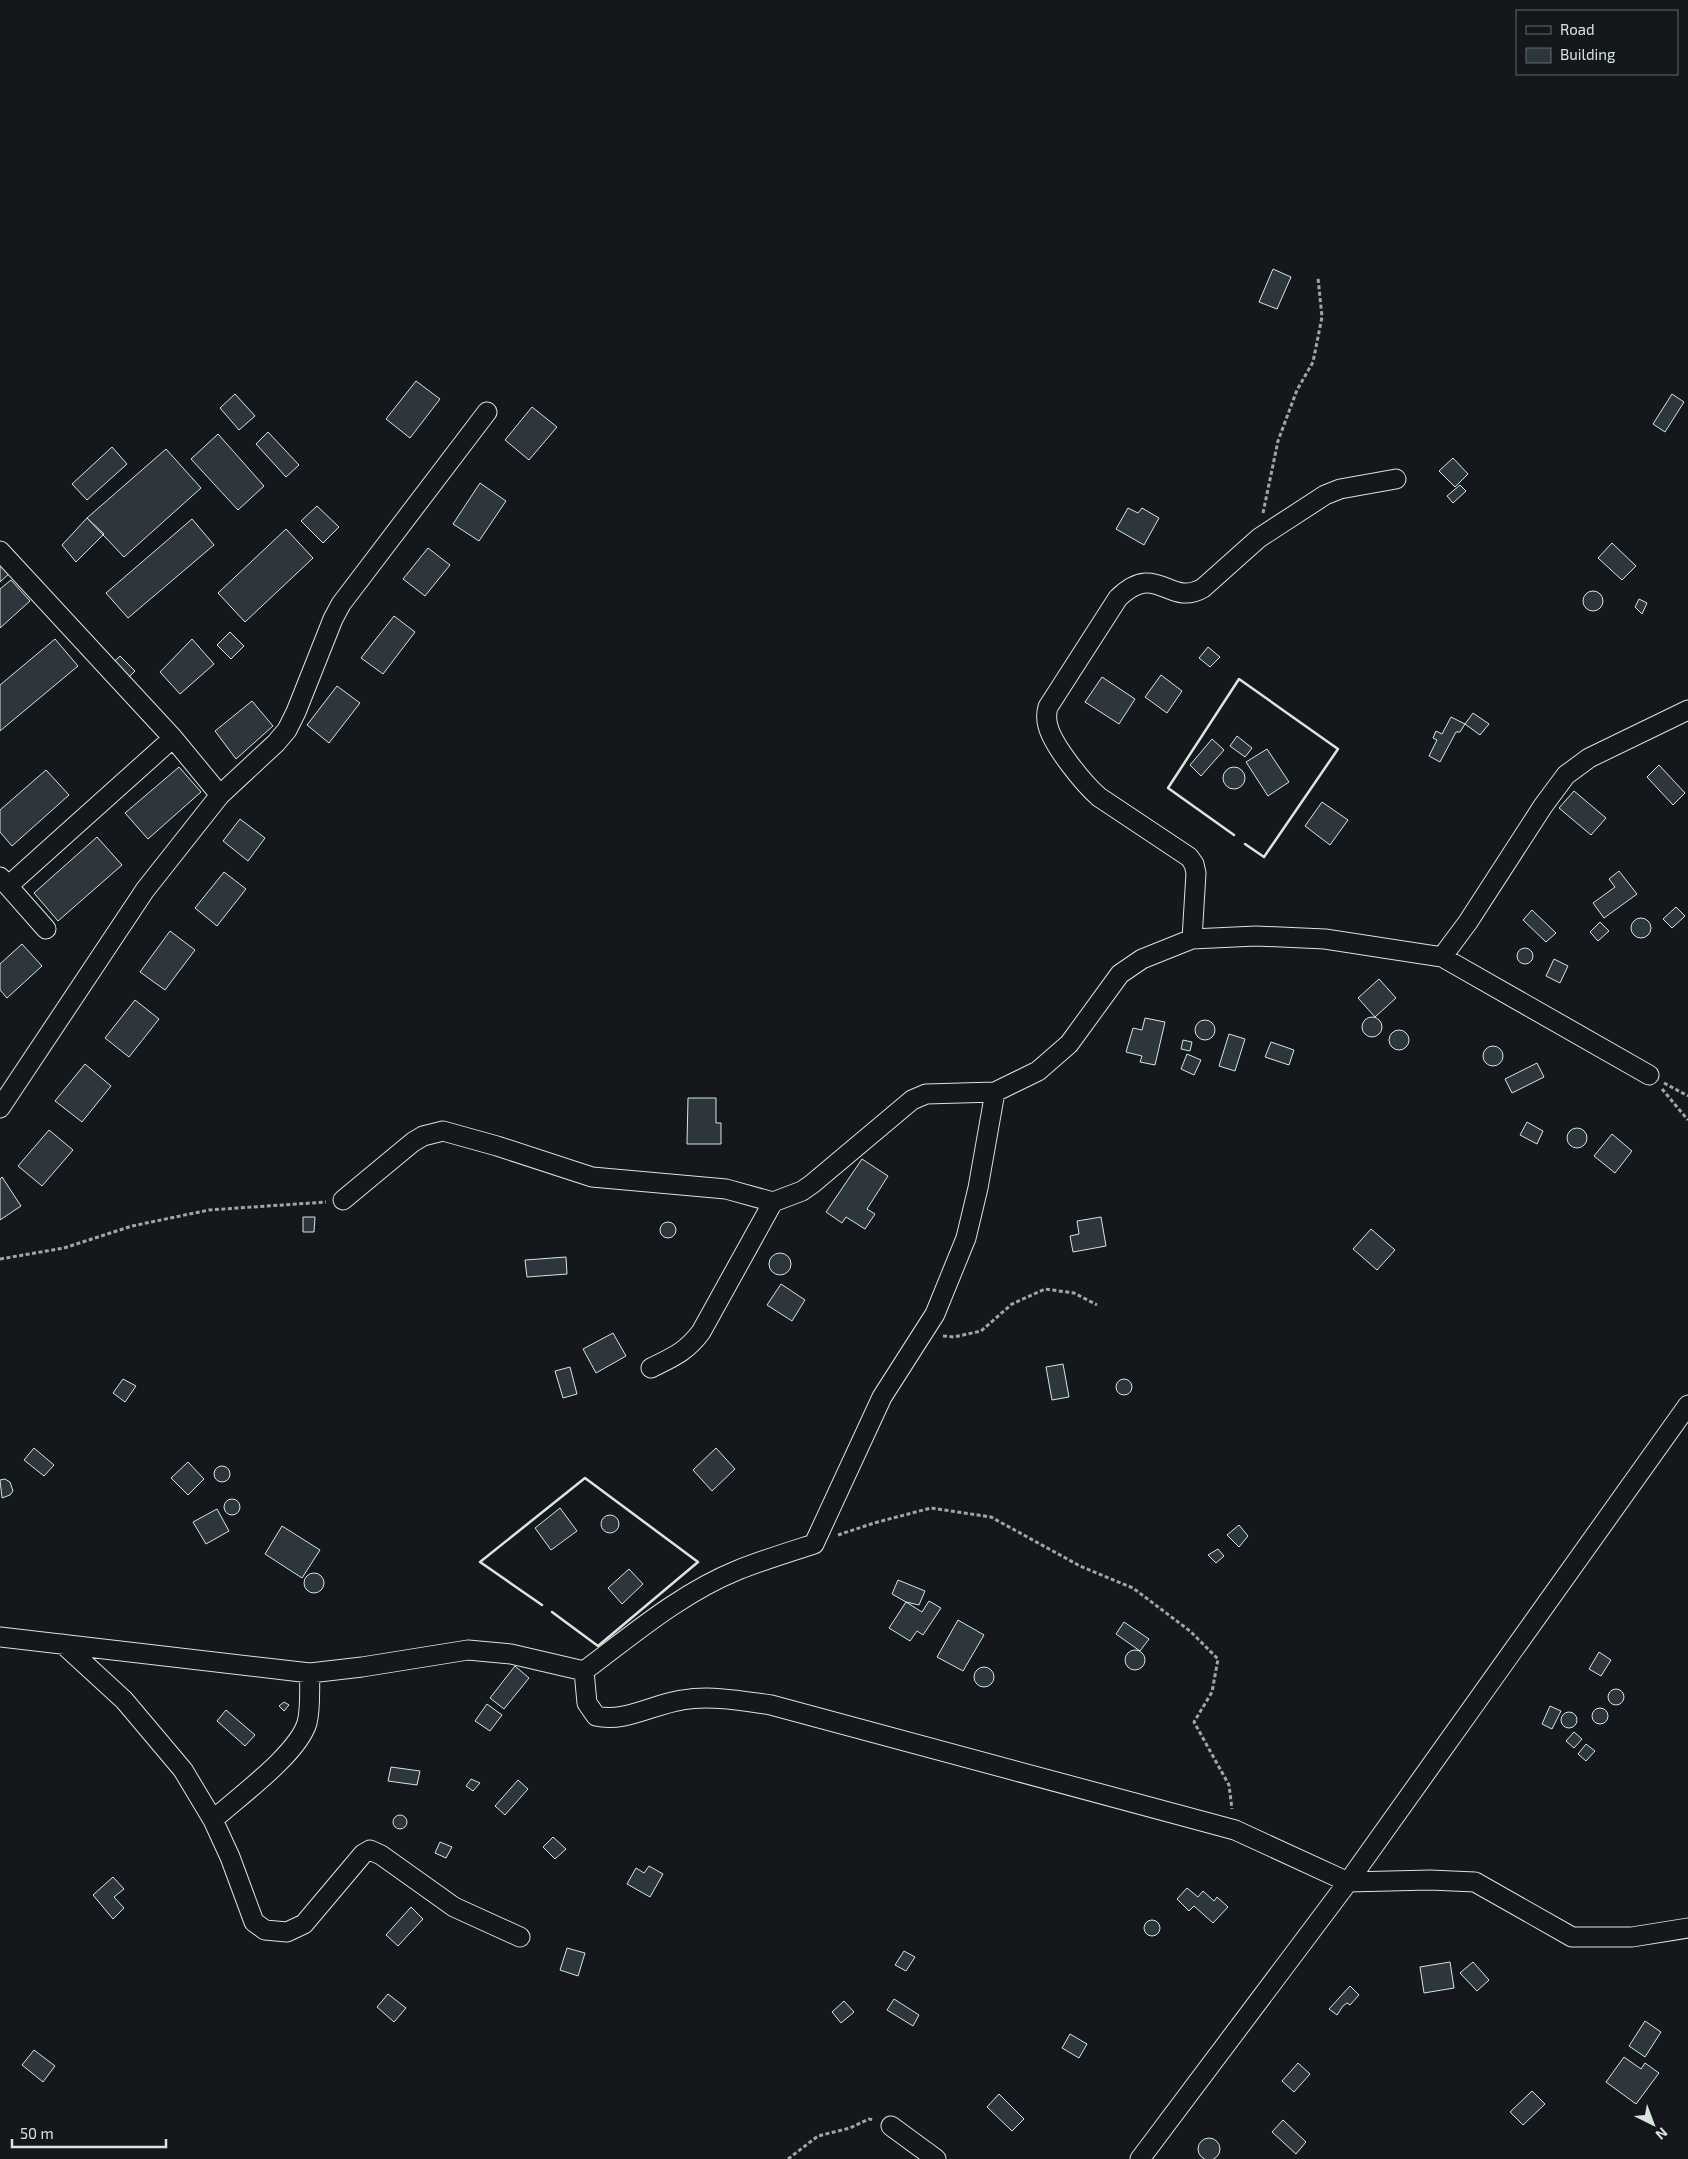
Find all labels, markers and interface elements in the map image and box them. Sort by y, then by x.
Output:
legend [1516,10,1678,75]
text: Road [1560,20,1595,38]
text: Building [1560,45,1616,63]
north arrow [1628,2099,1678,2149]
scale bar [12,2116,166,2148]
text: 50 m [20,2124,54,2142]
text: N [1653,2124,1671,2144]

